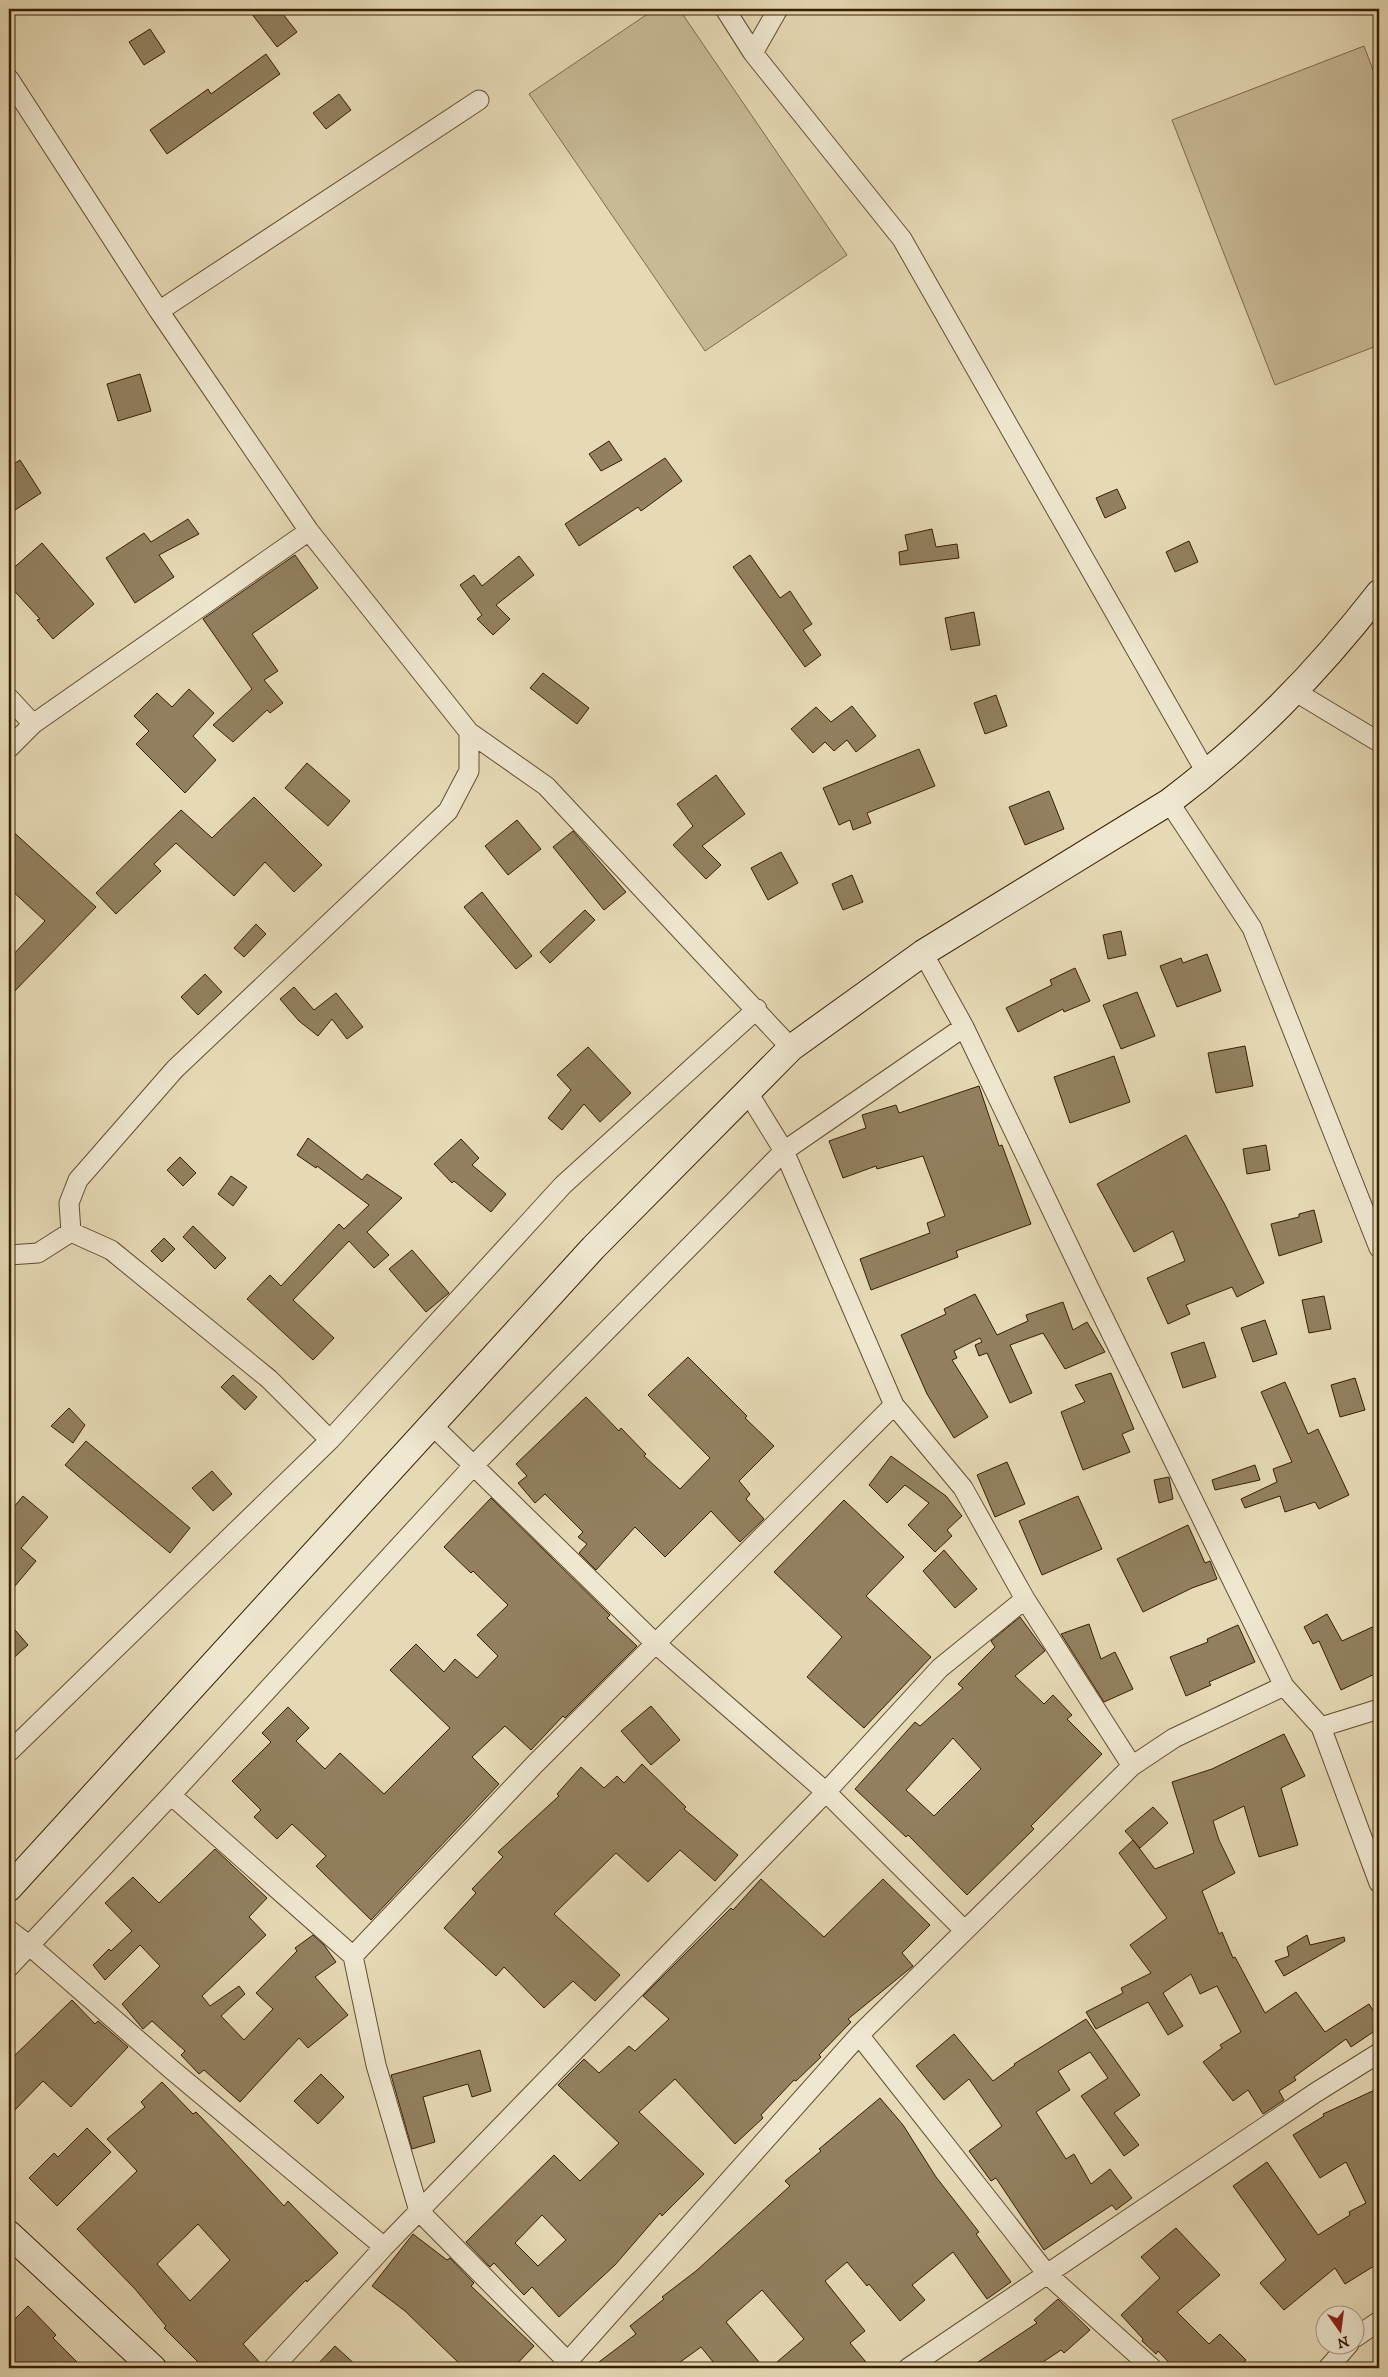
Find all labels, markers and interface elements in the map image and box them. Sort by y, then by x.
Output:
north arrow [1316,2304,1366,2354]
text: N [1335,2332,1351,2352]

